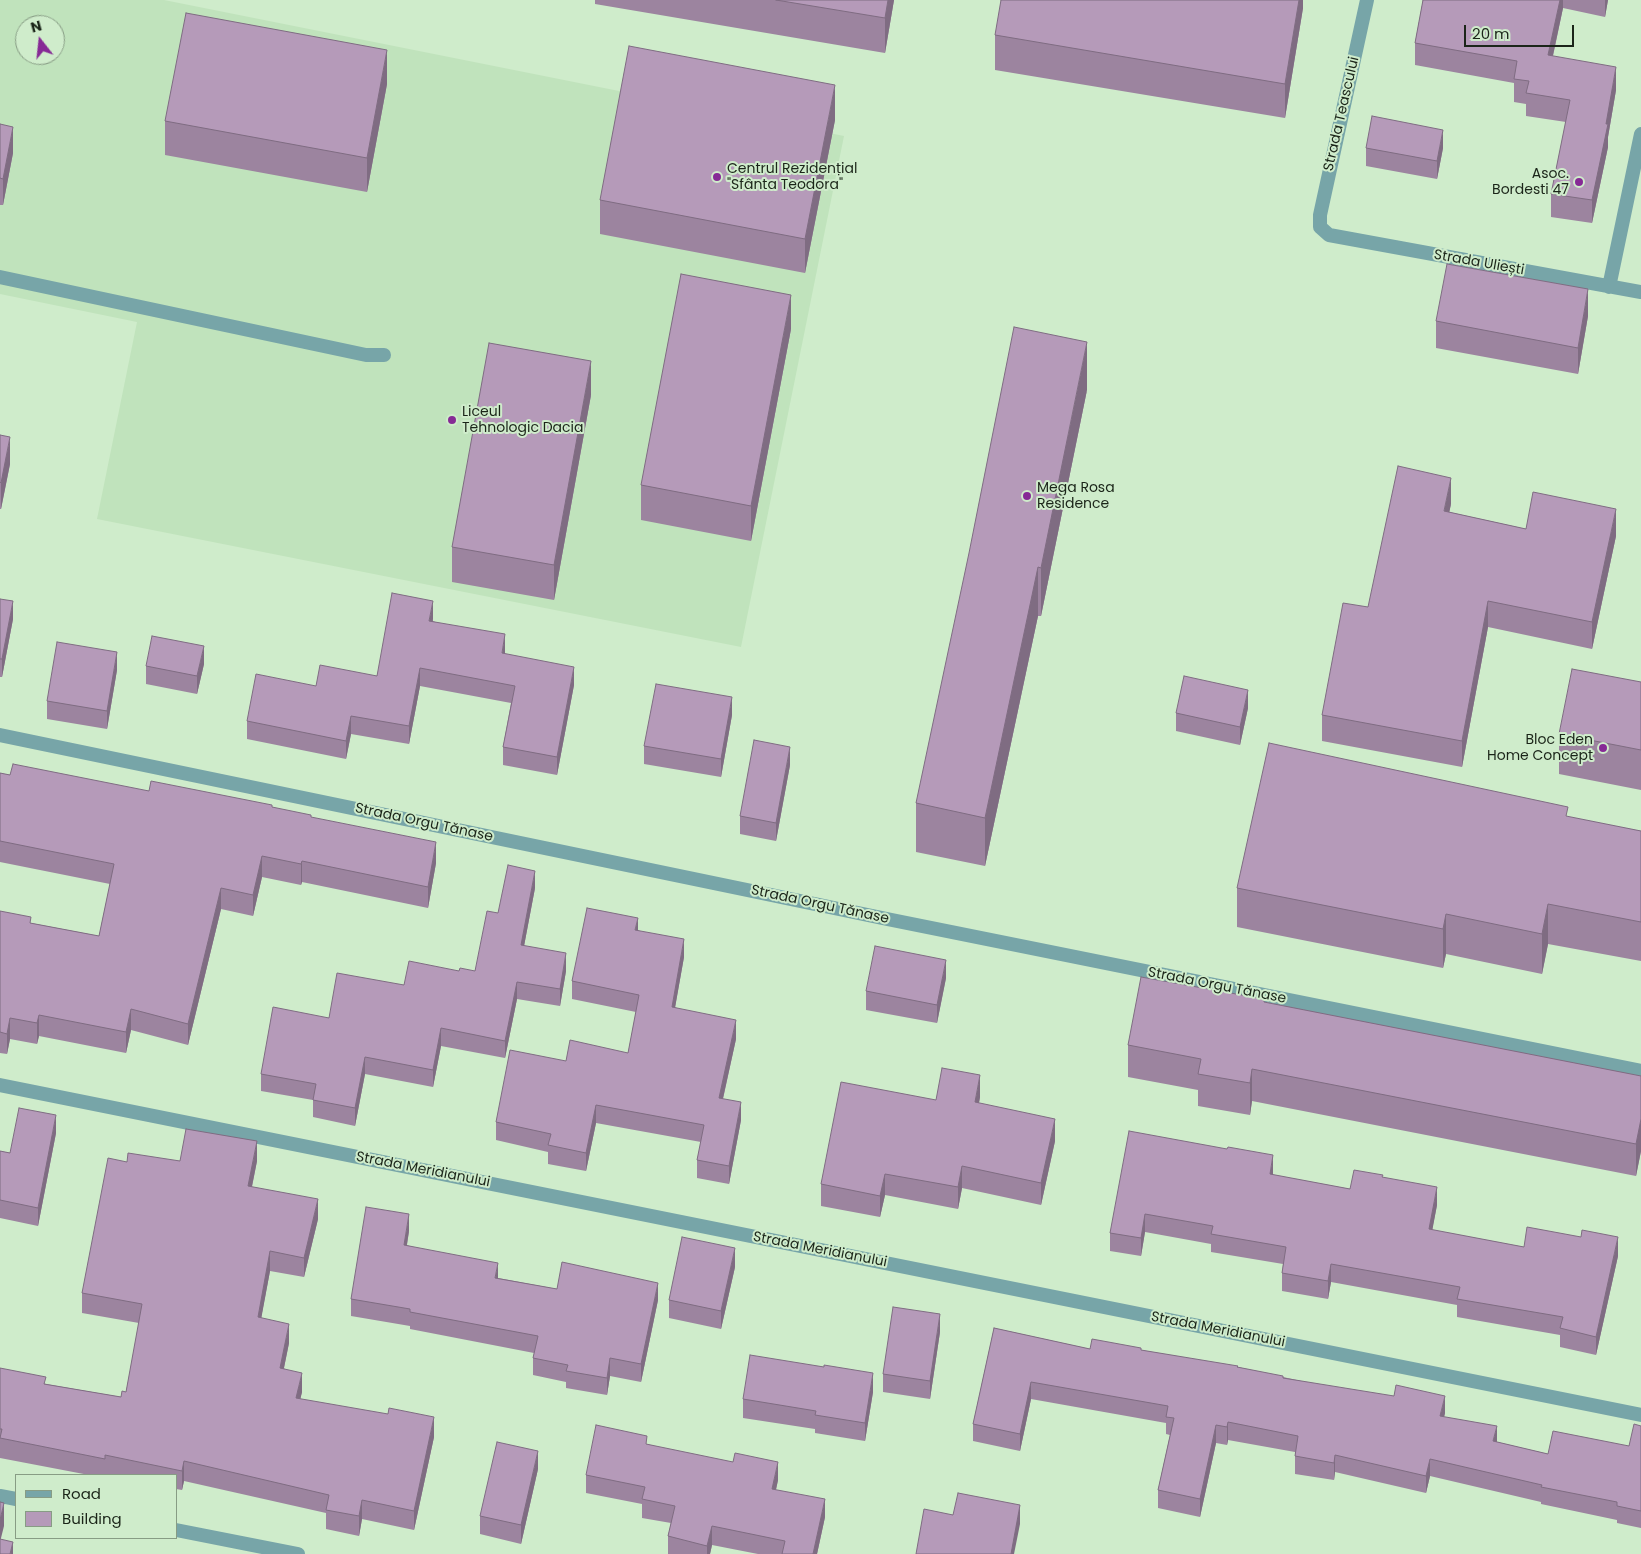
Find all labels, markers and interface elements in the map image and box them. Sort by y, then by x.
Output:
north arrow [15,15,65,65]
text: N [28,15,44,38]
scale bar [1466,15,1576,47]
text: 20 m [1472,23,1510,44]
street label: Strada Teascului [1321,55,1363,173]
place label: Centrul Rezidențial "Sfânta Teodora" [727,161,857,193]
place label: Asoc. Bordesti 47 [1492,166,1569,198]
marker: Centrul Rezidențial "Sfânta Teodora" [711,171,723,183]
marker: Asoc. Bordesti 47 [1573,176,1585,188]
street label: Strada Uliești [1432,247,1526,279]
place label: Liceul Tehnologic Dacia [462,404,583,437]
marker: Liceul Tehnologic Dacia [446,414,458,426]
place label: Mega Rosa Residence [1037,480,1115,512]
marker: Mega Rosa Residence [1021,490,1033,502]
place label: Bloc Eden Home Concept [1487,732,1593,764]
marker: Bloc Eden Home Concept [1597,742,1609,754]
street label: Strada Orgu Tănase [354,800,494,846]
street label: Strada Orgu Tănase [750,882,890,928]
street label: Strada Orgu Tănase [1146,964,1288,1008]
street label: Strada Meridianului [355,1149,491,1191]
street label: Strada Meridianului [752,1229,888,1271]
street label: Strada Meridianului [1150,1309,1286,1351]
legend [15,1474,178,1539]
text: Road [62,1483,101,1504]
text: Building [62,1508,122,1529]

